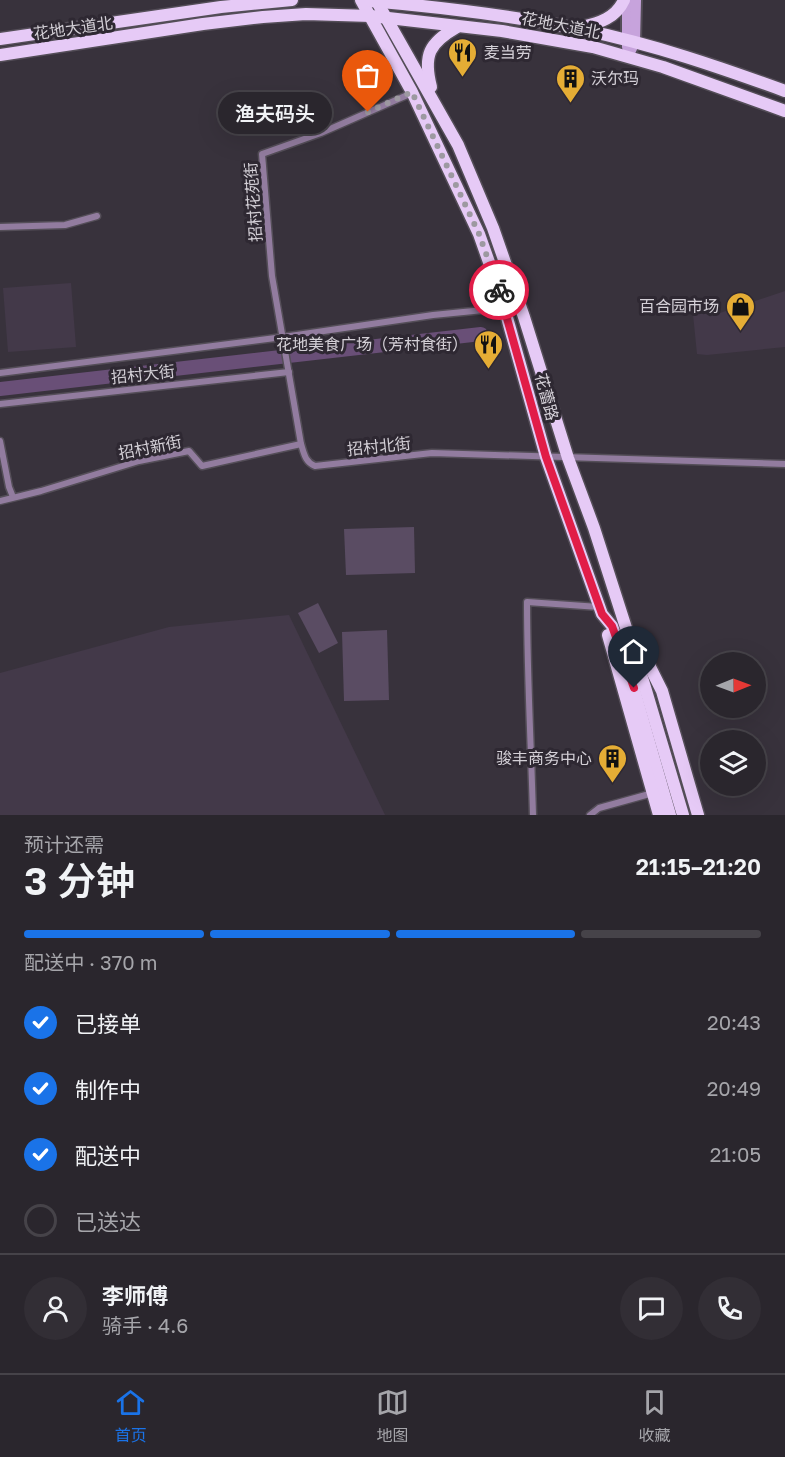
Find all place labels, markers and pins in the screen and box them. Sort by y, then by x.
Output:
restaurant icon: 麦当劳 [447,36,479,78]
place label: 麦当劳 [484,42,532,62]
pin [342,50,393,112]
building icon: 沃尔玛 [554,62,586,104]
place label: 沃尔玛 [591,68,639,88]
callout: 渔夫码头 [218,91,332,133]
shop icon: 百合园市场 [724,290,756,332]
place label: 百合园市场 [639,296,719,316]
restaurant icon: 花地美食广场（芳村食街） [473,328,505,370]
place label: 花地美食广场（芳村食街） [276,334,468,354]
pin [608,626,659,688]
building icon: 骏丰商务中心 [597,742,629,784]
place label: 骏丰商务中心 [496,748,592,768]

